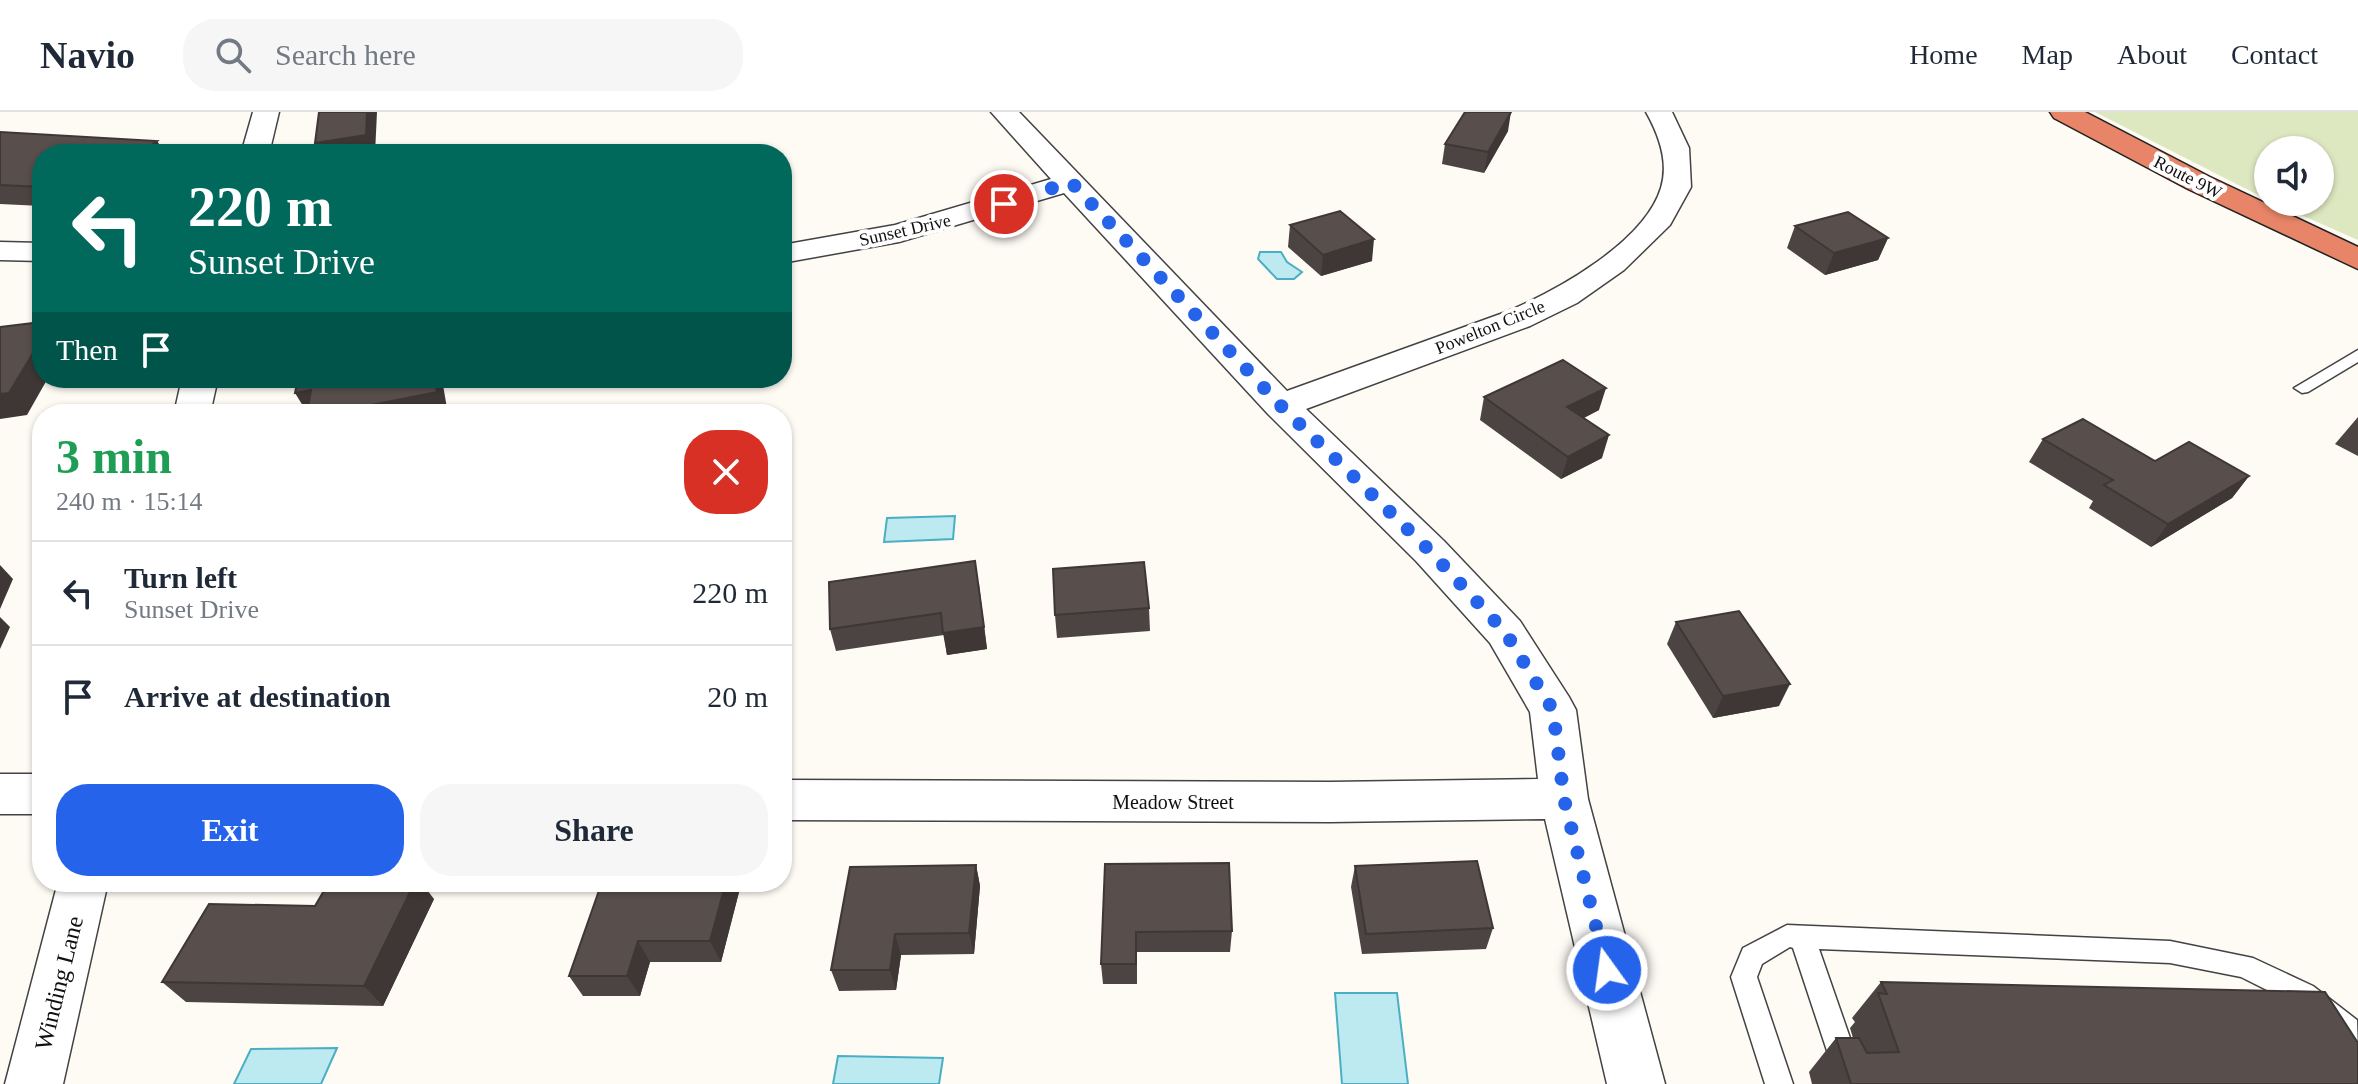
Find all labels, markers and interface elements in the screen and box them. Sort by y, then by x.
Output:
search box [183,19,743,91]
icon: search [211,33,255,77]
text: Navio [40,34,135,76]
text: Search here [275,38,416,71]
text: Home [1909,39,1978,70]
text: Map [2022,39,2073,70]
text: About [2117,39,2187,70]
text: Contact [2231,39,2318,70]
map controls [2254,136,2334,216]
button: sound [2254,136,2334,216]
street label: Route 9W [2151,151,2225,203]
pin [970,170,1038,238]
icon: left [56,176,160,280]
text: 220 m [188,176,333,238]
icon: arrive [982,182,1026,226]
street label: Sunset Drive [857,210,953,250]
text: Sunset Drive [188,242,375,282]
street label: Powelton Circle [1432,296,1548,358]
icon: arrive [134,328,178,372]
text: Then [56,333,118,366]
text: 3 min [56,430,172,483]
button: close [684,430,768,514]
text: 240 m · 15:14 [56,487,203,516]
text: Turn left [124,561,237,594]
icon: left [56,571,100,615]
text: 220 m [692,576,768,609]
text: Sunset Drive [124,595,259,624]
icon: arrive [56,675,100,719]
text: Arrive at destination [124,680,391,713]
text: 20 m [707,680,768,713]
button: Exit [56,784,404,876]
button: Share [420,784,768,876]
street label: Meadow Street [1112,791,1234,813]
street label: Winding Lane [30,913,88,1053]
position arrow [1565,928,1649,1012]

